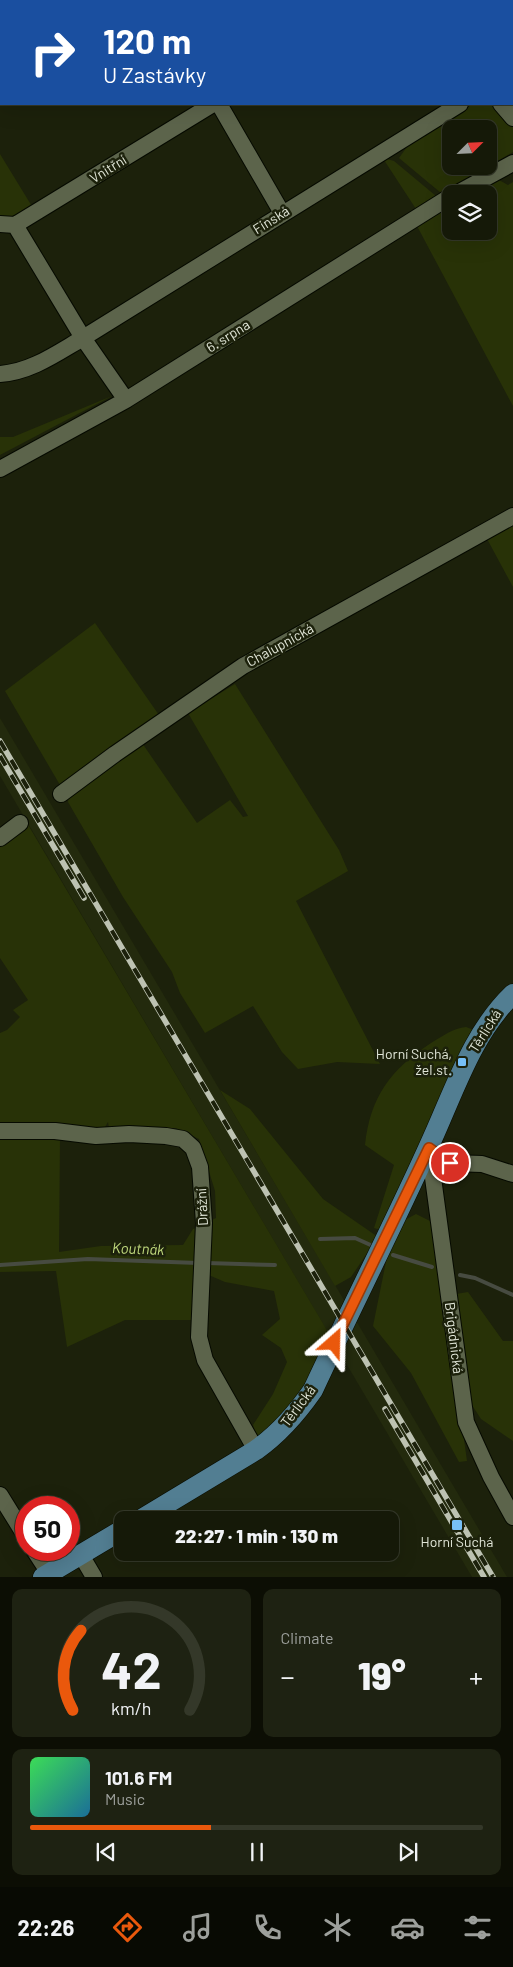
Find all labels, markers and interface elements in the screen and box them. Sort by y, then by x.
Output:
text: 120 m [103,19,191,61]
icon: right [20,20,85,85]
text: U Zastávky [103,61,206,87]
north arrow [442,120,498,175]
map controls [442,120,497,240]
street label: Vnitřní [86,151,129,186]
button: layers [442,185,497,240]
street label: Finská [249,202,292,237]
street label: 6. srpna [203,316,253,356]
street label: Chalupnická [243,619,316,670]
street label: Těrlická [465,1006,504,1055]
place label: Horní Suchá, žel.st. [376,1045,452,1078]
marker: Horní Suchá, žel.st. [456,1056,468,1068]
pin [429,1142,471,1184]
icon: arrive [436,1149,464,1177]
street label: Drážní [192,1188,211,1226]
water label: Koutnák [112,1238,165,1258]
street label: Brigádnická [442,1301,467,1375]
position arrow [307,1316,359,1368]
street label: Těrlická [276,1382,319,1430]
speed limit sign: 50 [15,1496,80,1561]
marker: Horní Suchá [450,1518,464,1532]
text: 22:27 · 1 min · 130 m [175,1524,338,1547]
place label: Horní Suchá [421,1533,493,1550]
text: Climate [281,1628,333,1647]
text: 42 [101,1637,162,1699]
text: 19° [358,1652,406,1698]
text: − [281,1659,295,1693]
text: + [469,1659,483,1693]
text: km/h [111,1697,151,1719]
text: 101.6 FM [105,1766,172,1789]
text: Music [105,1789,145,1808]
icon: previous [92,1838,120,1866]
icon: pause [243,1838,271,1866]
icon: next [394,1838,422,1866]
icon: directions [110,1910,145,1945]
icon: music [180,1910,215,1945]
icon: phone [250,1910,285,1945]
icon: climate [320,1910,355,1945]
icon: car [390,1910,425,1945]
icon: filters [460,1910,495,1945]
text: 22:26 [18,1914,74,1940]

